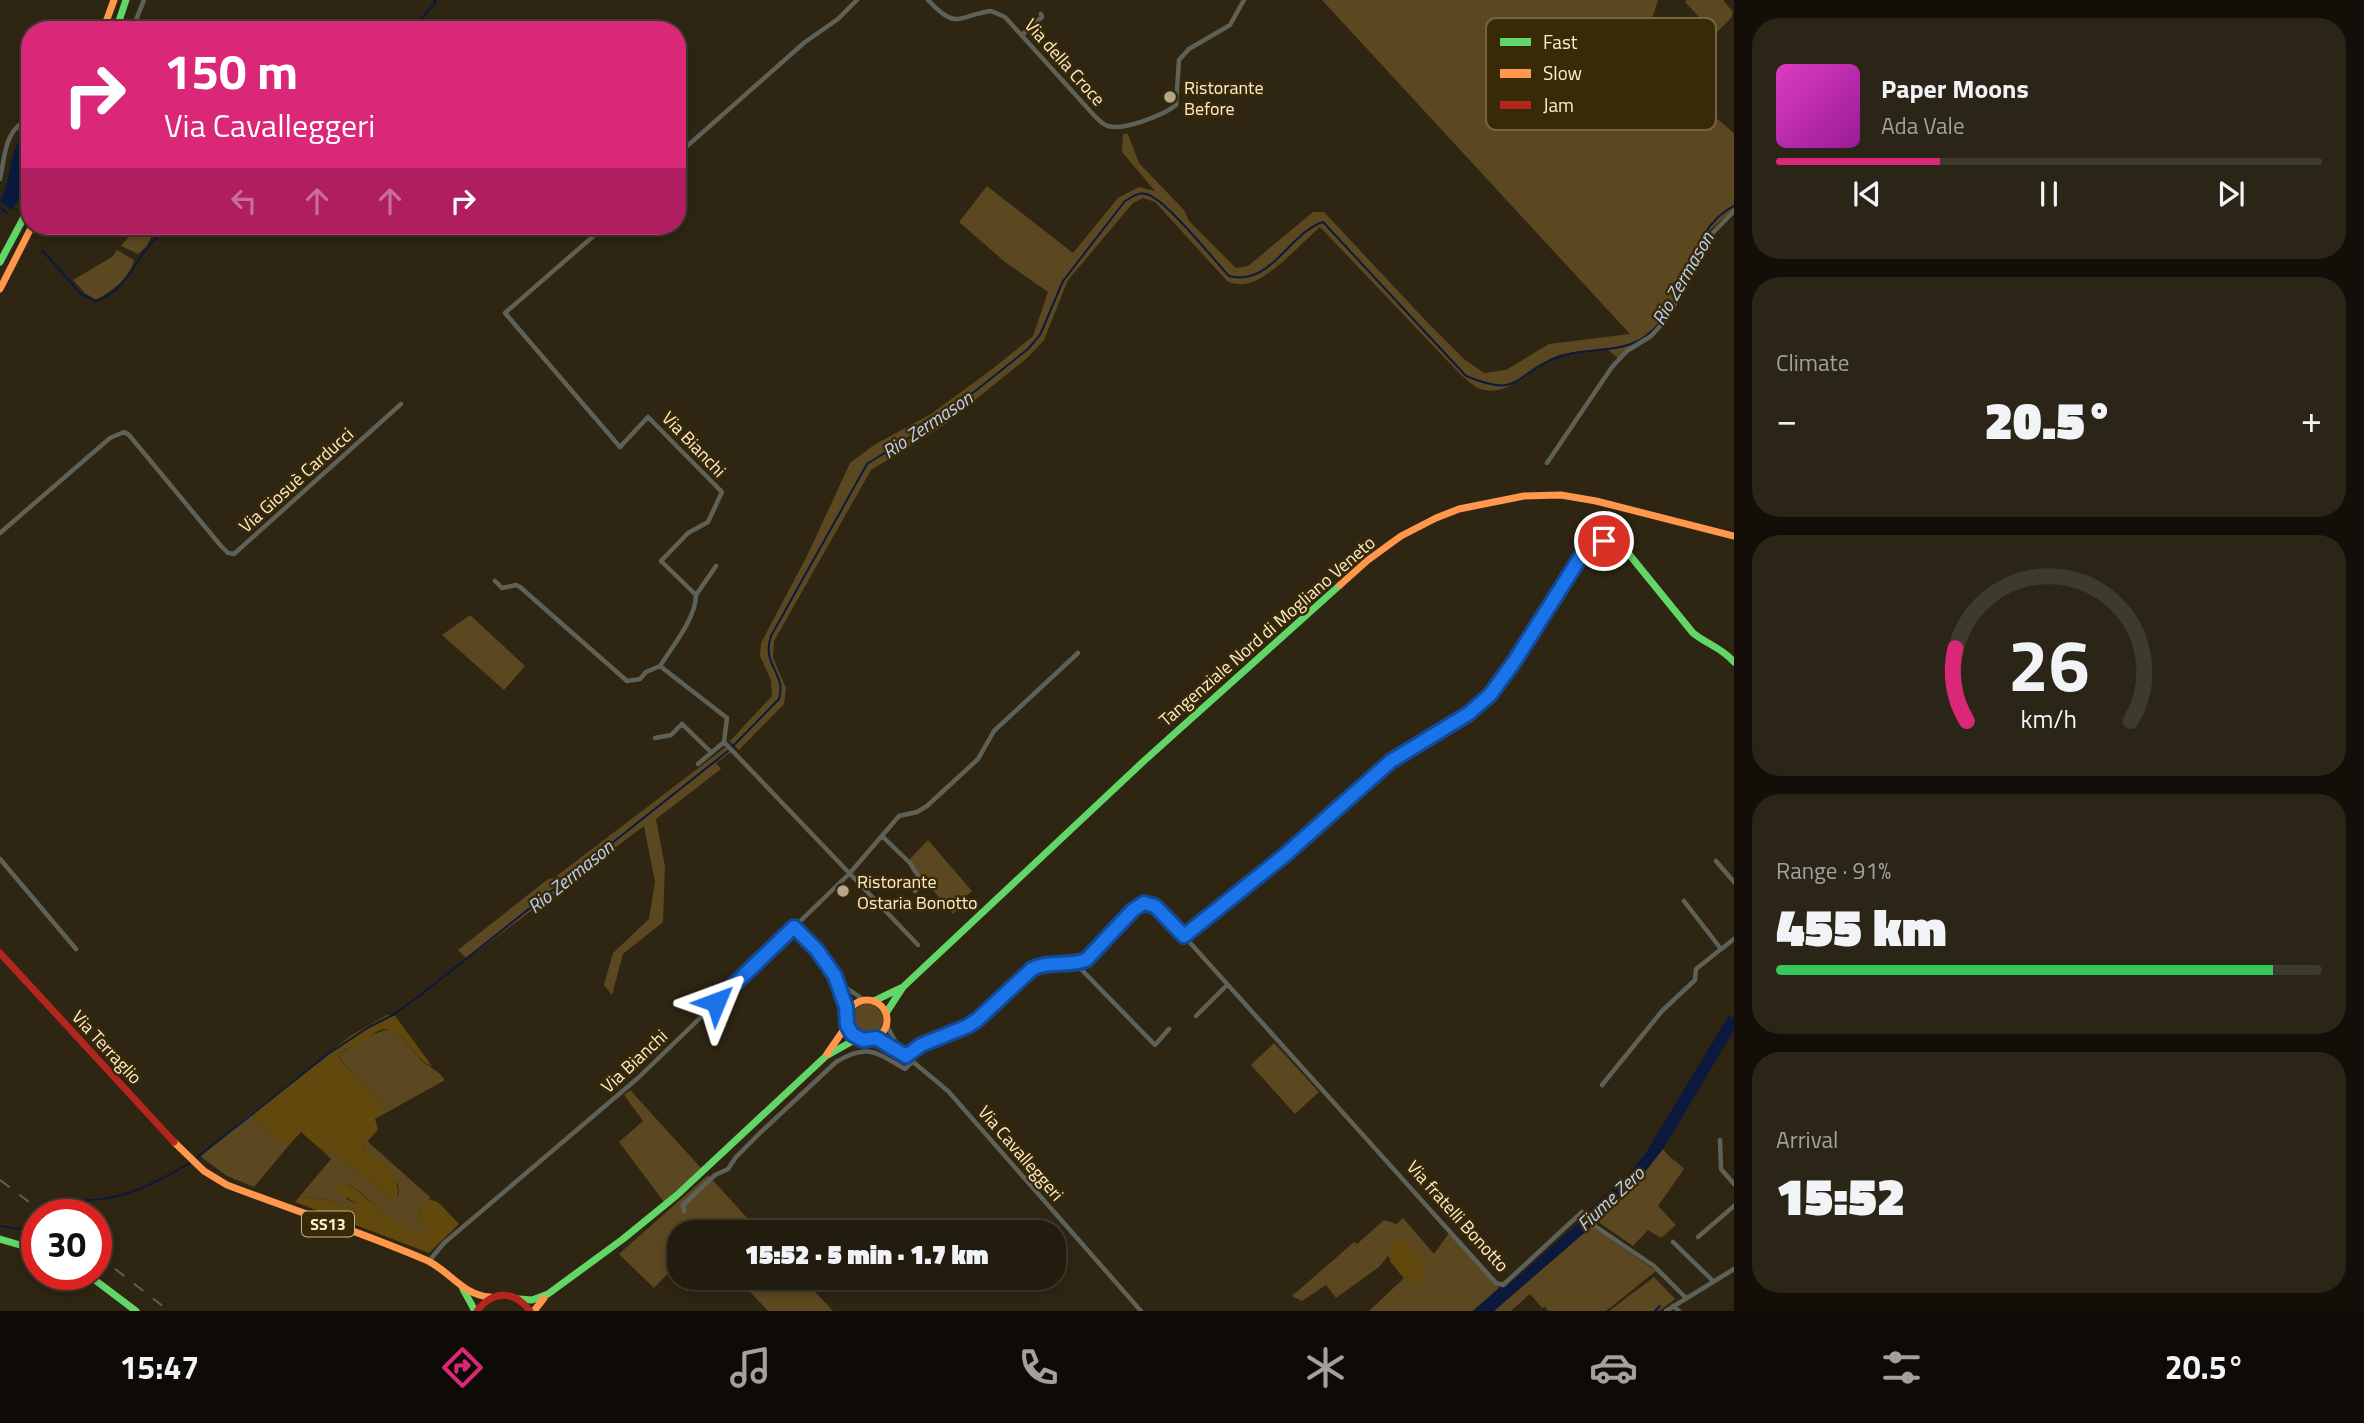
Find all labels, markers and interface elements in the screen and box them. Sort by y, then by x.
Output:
street label: Via della Croce [1018,12,1112,112]
legend [1486,18,1716,130]
text: Fast [1543,27,1578,56]
text: 150 m [164,33,298,108]
icon: right [49,49,140,140]
text: Slow [1543,58,1582,87]
text: Paper Moons [1881,69,2029,108]
place label: Ristorante Before [1184,74,1264,122]
marker: Ristorante Before [1162,89,1178,105]
text: Jam [1543,90,1574,119]
text: Via Cavalleggeri [164,101,375,149]
text: Ada Vale [1881,108,1965,143]
icon: previous [1848,175,1886,213]
icon: pause [2030,175,2068,213]
icon: next [2212,175,2250,213]
icon: left [225,182,263,220]
icon: ahead [298,182,336,220]
icon: ahead [371,182,409,220]
icon: right [444,182,482,220]
water label: Rio Zermason [1644,226,1721,330]
text: Climate [1776,345,1849,380]
text: 20.5° [1984,380,2114,459]
water label: Rio Zermason [876,383,978,465]
text: − [1776,390,1797,448]
text: + [2301,390,2322,448]
street label: Via Bianchi [656,405,732,483]
street label: Via Giosuè Carducci [233,421,359,539]
pin [1574,511,1634,571]
icon: arrive [1585,522,1623,560]
street label: Tangenziale Nord di Mogliano Veneto [1153,529,1381,733]
text: 26 [2008,610,2090,720]
text: km/h [2021,700,2077,738]
water label: Rio Zermason [521,832,620,920]
text: Range · 91% [1776,853,1891,888]
place label: Ristorante Ostaria Bonotto [857,868,978,916]
marker: Ristorante Ostaria Bonotto [835,883,851,899]
text: 455 km [1776,887,1947,966]
position arrow [679,965,753,1039]
street label: Via Terraglio [66,1004,148,1090]
street label: Via Bianchi [595,1023,673,1099]
street label: Via Cavalleggeri [972,1099,1070,1207]
text: Arrival [1776,1122,1838,1157]
street label: Via fratelli Bonotto [1400,1154,1516,1278]
text: 15:52 [1776,1156,1905,1235]
water label: Fiume Zero [1570,1159,1651,1237]
speed limit sign: 30 [21,1199,112,1290]
road number: SS13 [302,1212,354,1236]
text: 15:52 · 5 min · 1.7 km [745,1235,988,1274]
text: 15:47 [119,1343,199,1391]
icon: directions [438,1343,487,1392]
icon: music [726,1343,775,1392]
icon: phone [1014,1343,1063,1392]
icon: climate [1301,1343,1350,1392]
icon: car [1589,1343,1638,1392]
icon: filters [1877,1343,1926,1392]
text: 20.5° [2165,1343,2245,1391]

